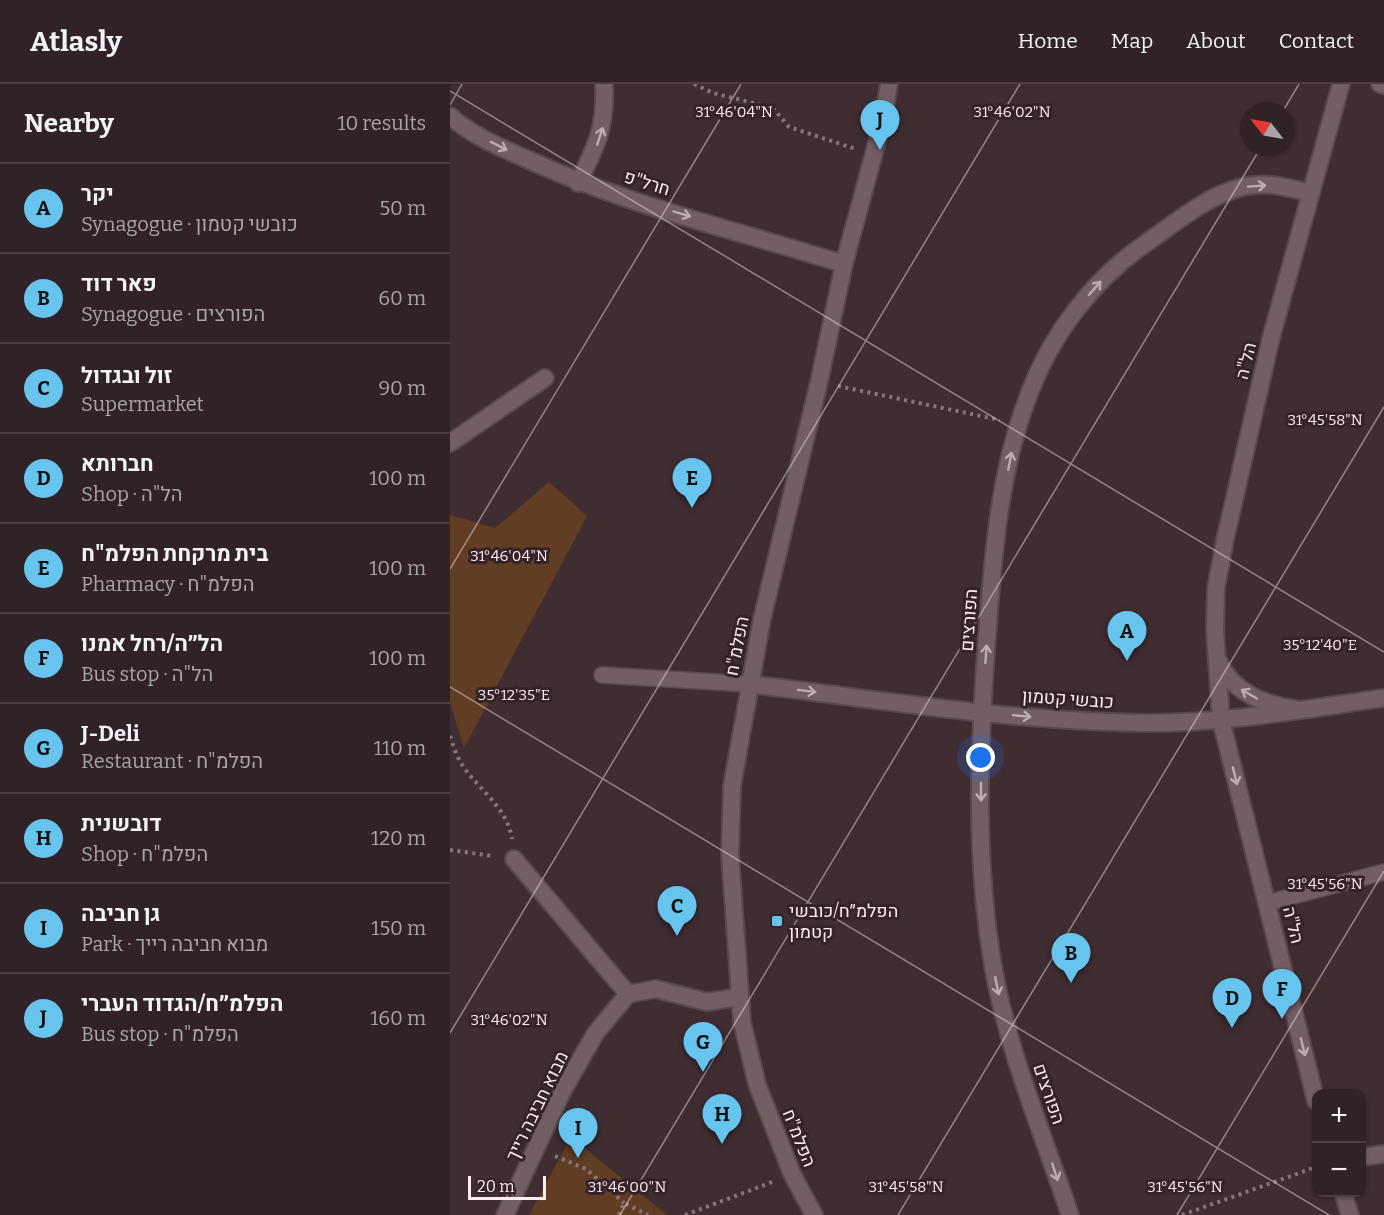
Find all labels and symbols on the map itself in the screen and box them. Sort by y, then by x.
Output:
pin: J [860,100,900,150]
north arrow [1240,102,1294,156]
text: 31°46'04"N [695,103,773,121]
text: 31°46'02"N [973,103,1051,121]
one-way arrow [595,126,606,145]
one-way arrow [490,141,508,152]
street label: חרל"פ [621,166,673,200]
one-way arrow [1247,180,1267,191]
one-way arrow [672,209,691,220]
one-way arrow [1088,281,1102,296]
street label: הל"ה [1231,340,1261,382]
text: 31°45'58"N [1287,411,1363,429]
one-way arrow [1005,451,1016,471]
pin: E [672,458,712,508]
text: 31°46'04"N [470,547,548,565]
street label: הפורצים [956,588,982,652]
pin: A [1108,612,1146,661]
street label: הפלמ"ח [720,614,754,678]
text: 35°12'40"E [1283,636,1357,654]
one-way arrow [981,644,992,664]
street label: כובשי קטמון [1021,685,1115,713]
text: 35°12'35"E [478,686,550,704]
one-way arrow [797,686,817,697]
one-way arrow [1241,688,1259,699]
one-way arrow [1011,711,1031,722]
your location [966,743,995,772]
one-way arrow [1230,767,1242,786]
one-way arrow [975,781,987,801]
text: 31°45'56"N [1287,875,1363,893]
pin: C [658,886,696,936]
place label: הפלמ״ח/כובשי קטמון [789,900,898,943]
street label: הל"ה [1278,904,1308,946]
marker: הפלמ״ח/כובשי קטמון [770,914,784,928]
pin: B [1052,934,1090,983]
pin: F [1262,970,1302,1019]
one-way arrow [992,975,1003,995]
pin: D [1212,978,1252,1028]
text: 31°46'02"N [470,1011,548,1029]
pin: G [684,1022,722,1072]
one-way arrow [1298,1037,1309,1056]
street label: מבוא חביבה רייך [501,1047,573,1165]
street label: הפורצים [1028,1061,1070,1127]
pin: H [702,1094,742,1144]
street label: הפלמ"ח [777,1106,821,1170]
pin: I [558,1108,598,1158]
one-way arrow [1051,1162,1062,1181]
scale bar [468,1173,546,1200]
text: 31°46'00"N [588,1178,666,1196]
text: 31°45'58"N [868,1178,944,1196]
text: 31°45'56"N [1147,1178,1223,1196]

